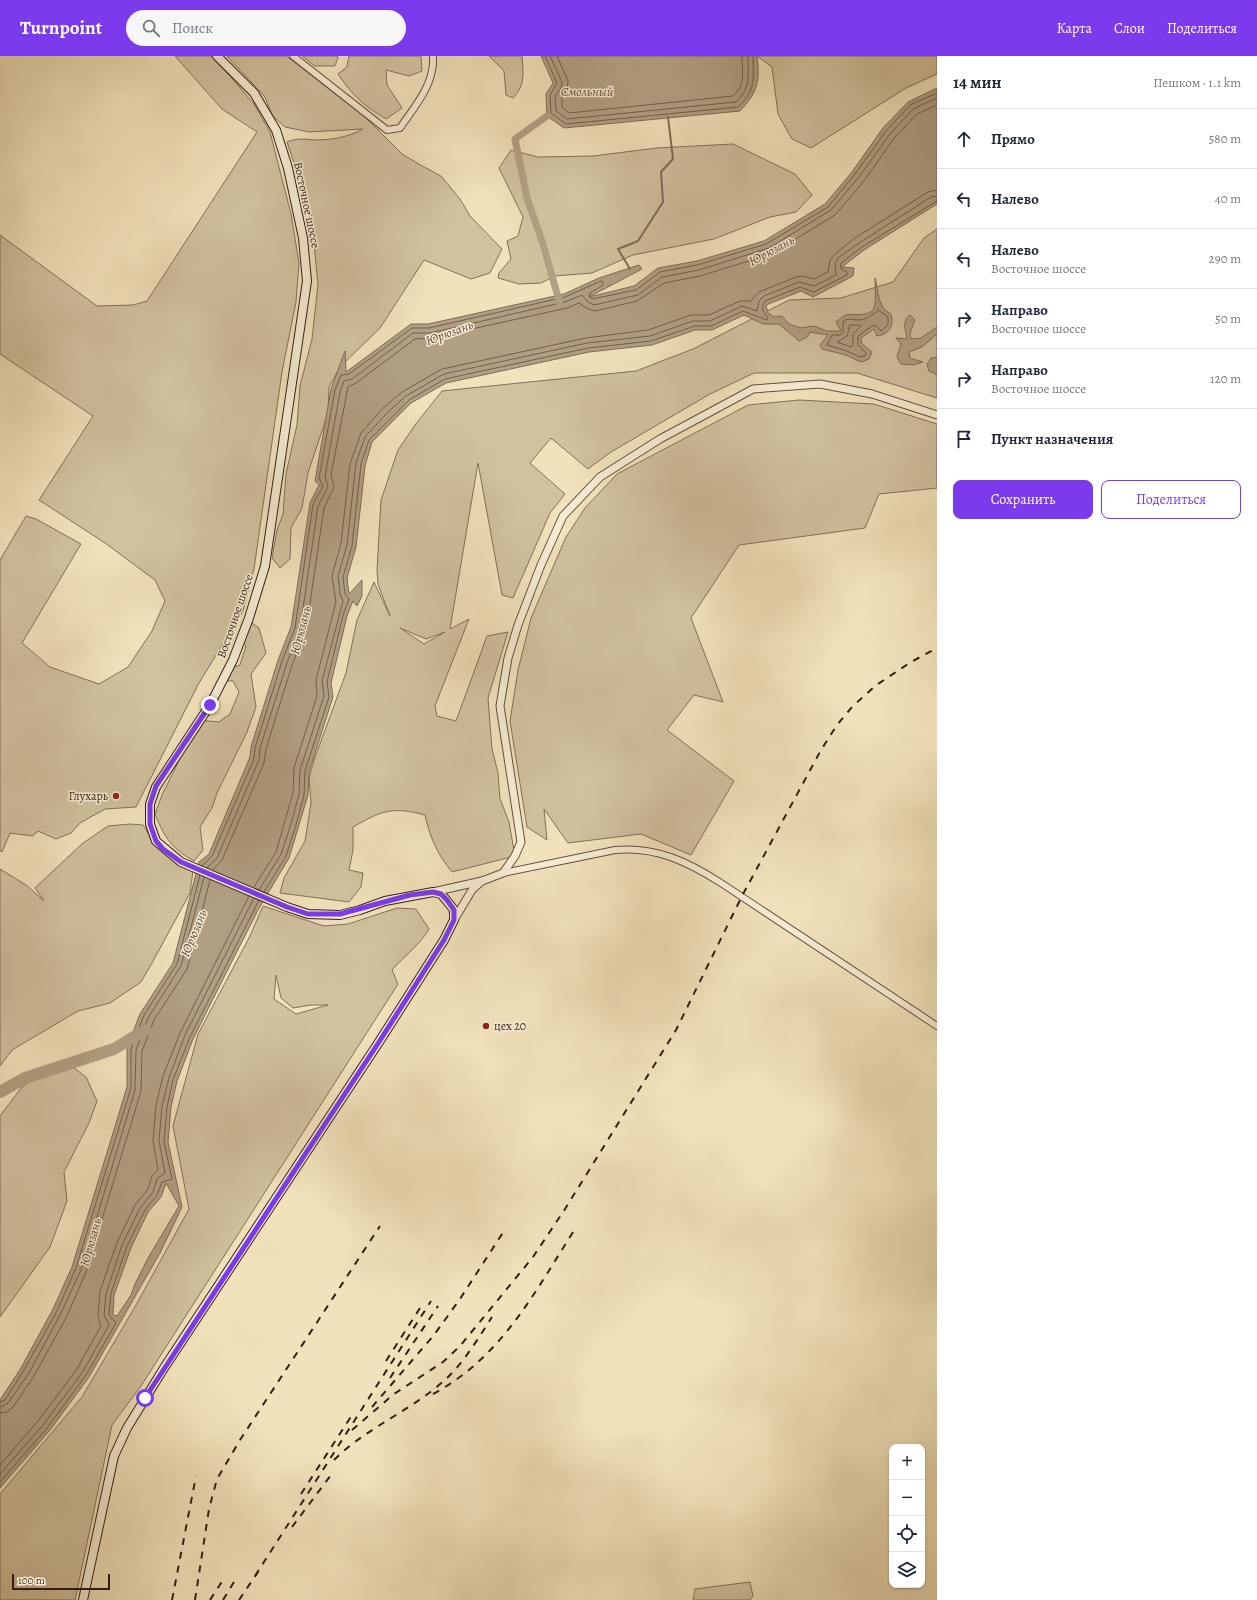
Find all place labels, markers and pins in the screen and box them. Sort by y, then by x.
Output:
place label: Глухарь [69,788,109,804]
marker: Глухарь [111,791,121,801]
place label: цех 20 [494,1018,526,1034]
marker: цех 20 [481,1021,491,1031]

